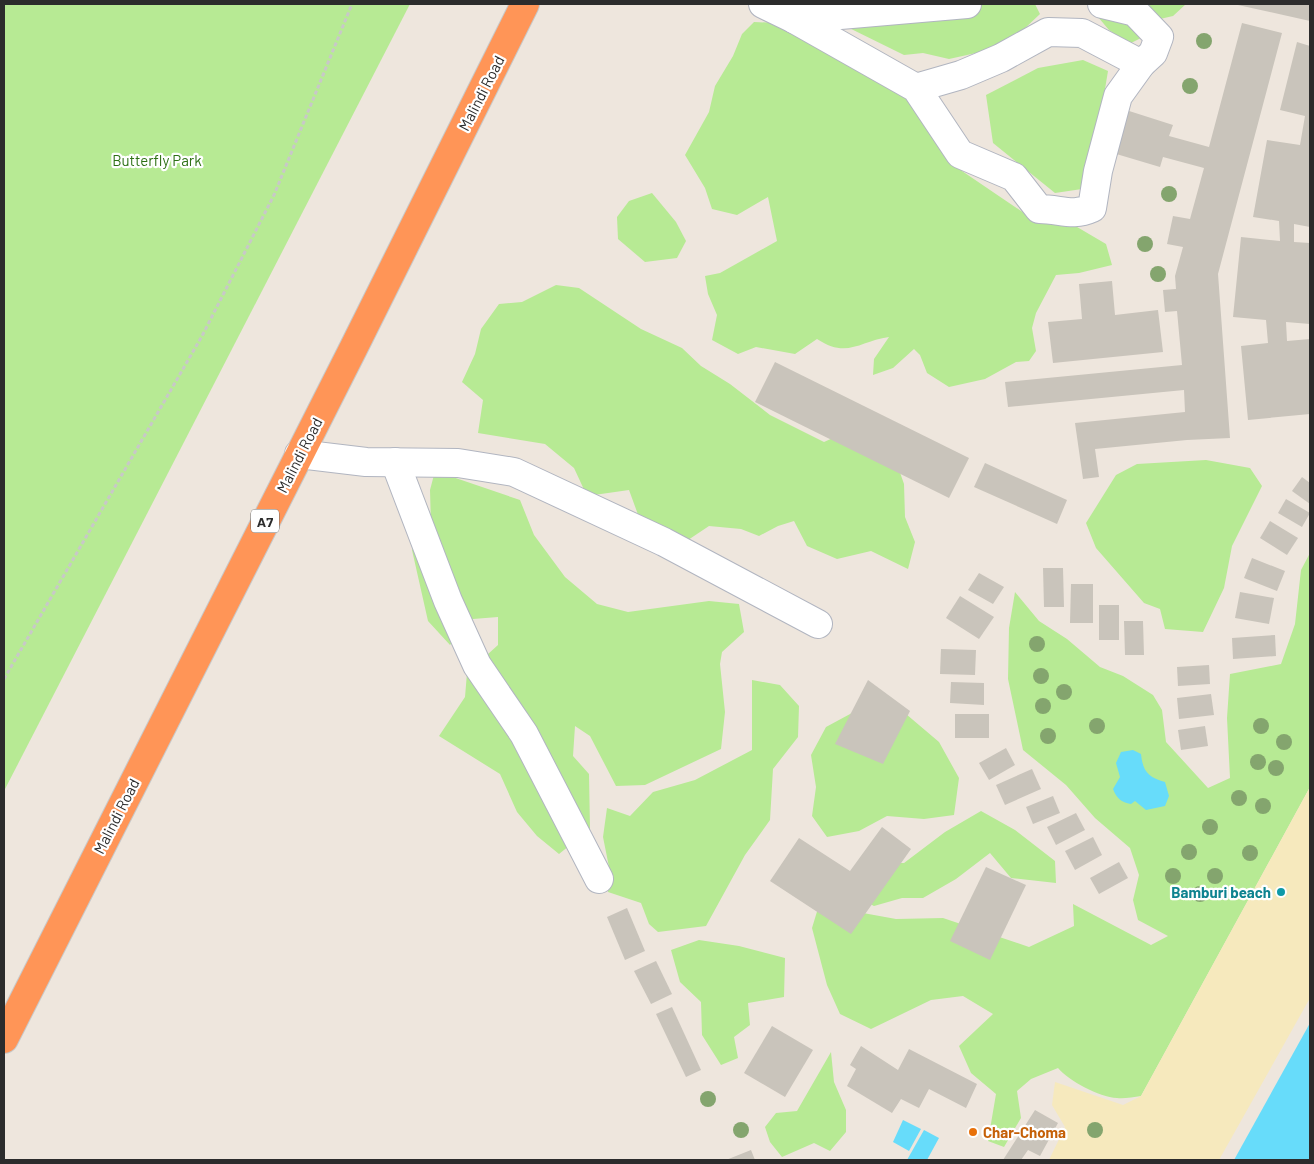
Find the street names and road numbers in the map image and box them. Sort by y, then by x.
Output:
street label: Malindi Road [454,52,508,134]
street label: Malindi Road [272,414,326,496]
road number: A7 [251,510,279,532]
street label: Malindi Road [89,775,143,857]

